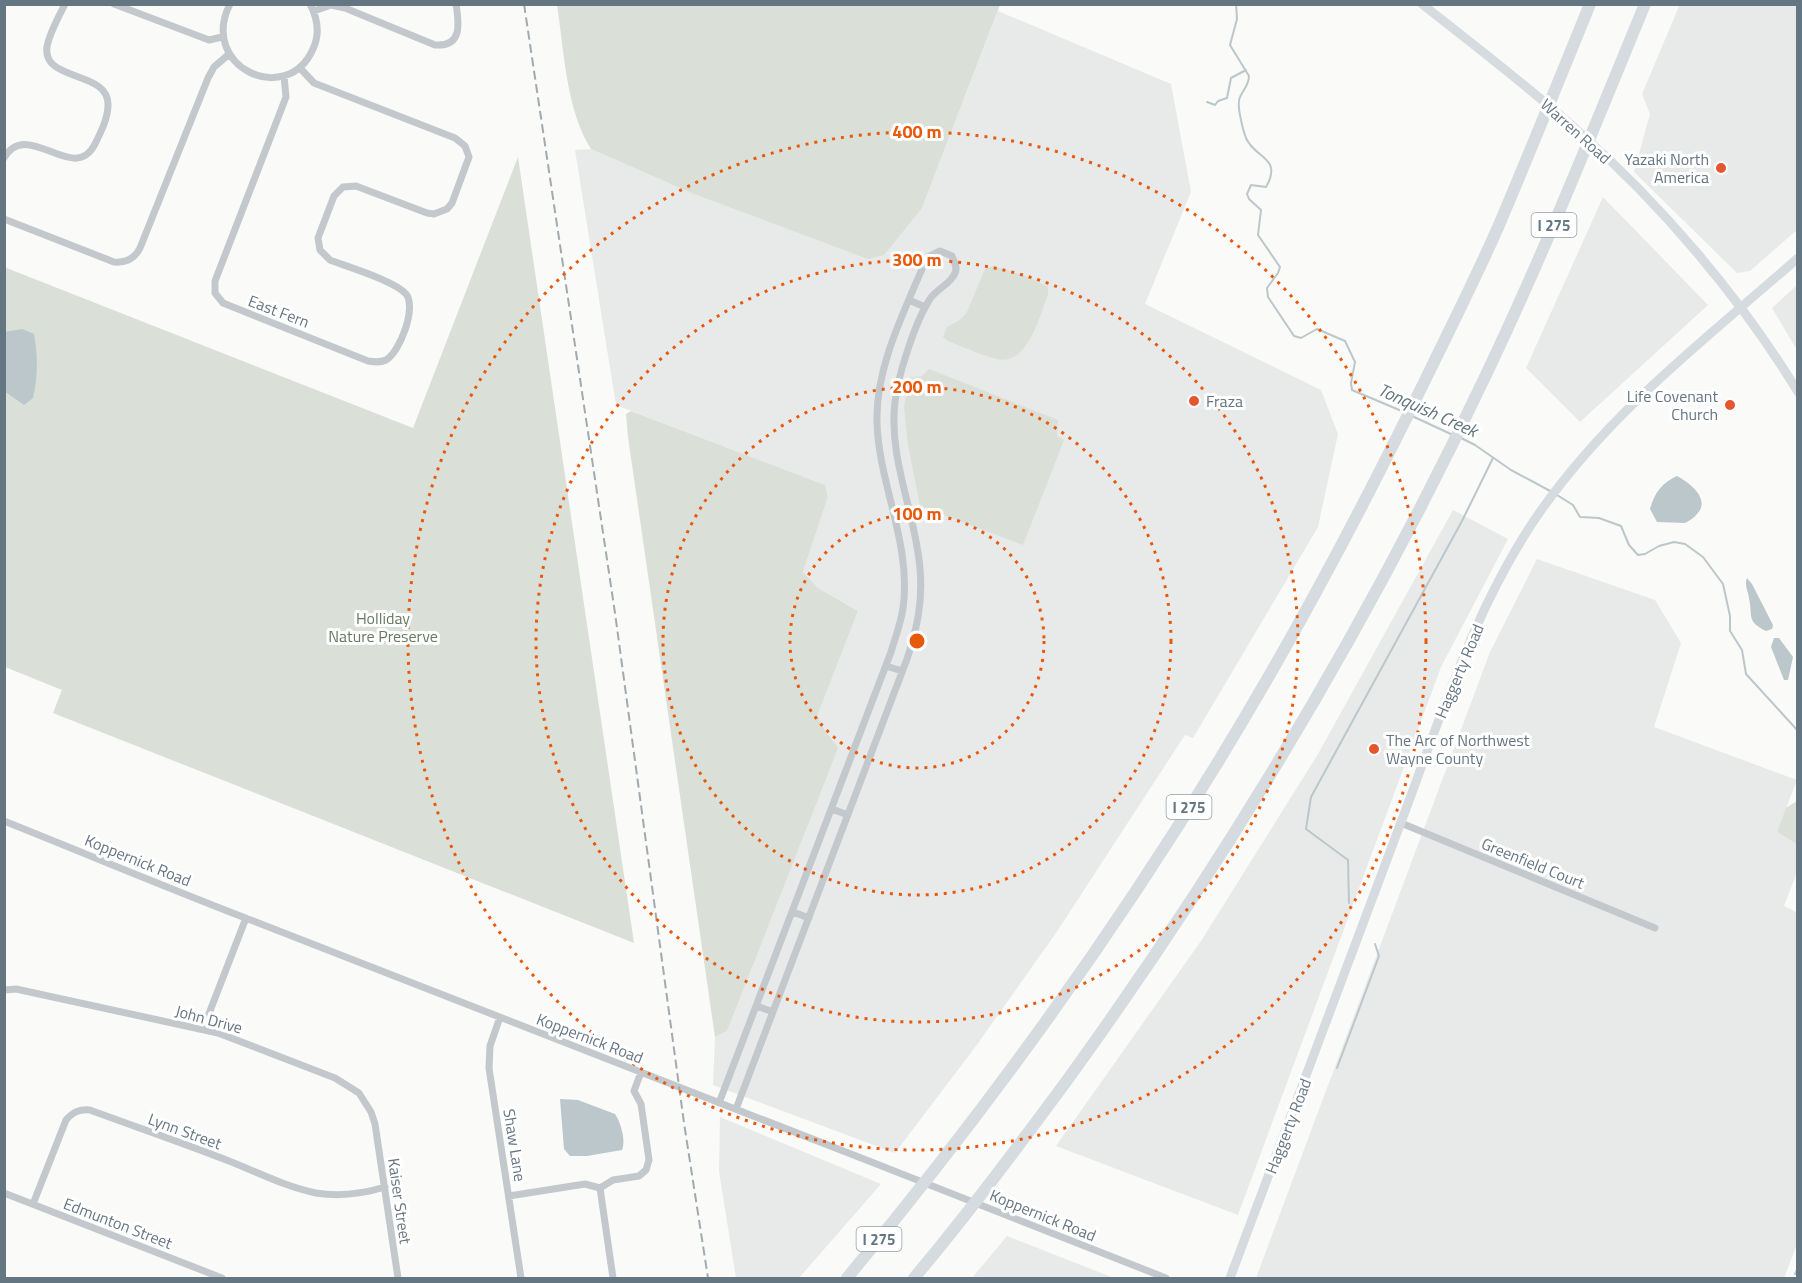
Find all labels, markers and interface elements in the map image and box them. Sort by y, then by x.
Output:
street label: Warren Road [1535,93,1617,169]
text: 400 m [892,118,942,145]
place label: Yazaki North America [1625,147,1709,189]
marker: Yazaki North America [1714,161,1728,175]
road number: I 275 [1532,213,1576,237]
text: 300 m [892,246,942,273]
street label: East Fern [245,288,313,334]
text: 200 m [892,373,942,400]
water label: Tonquish Creek [1374,376,1484,445]
place label: Life Covenant Church [1627,384,1718,426]
place label: Fraza [1206,389,1243,413]
marker: Fraza [1187,394,1201,408]
marker: Life Covenant Church [1723,398,1737,412]
text: 100 m [892,500,942,527]
park label: Holliday Nature Preserve [328,606,438,648]
street label: Haggerty Road [1428,620,1490,722]
centre of rings [907,631,927,651]
place label: The Arc of Northwest Wayne County [1386,728,1530,770]
marker: The Arc of Northwest Wayne County [1367,742,1381,756]
road number: I 275 [1166,795,1212,819]
street label: Koppernick Road [81,828,195,892]
street label: Greenfield Court [1478,831,1588,895]
street label: John Drive [173,999,245,1039]
street label: Koppernick Road [533,1007,647,1069]
street label: Haggerty Road [1259,1075,1317,1177]
street label: Lynn Street [145,1107,225,1156]
street label: Shaw Lane [497,1107,533,1183]
street label: Kaiser Street [382,1157,418,1246]
street label: Koppernick Road [986,1183,1100,1247]
street label: Edmunton Street [60,1191,176,1255]
road number: I 275 [856,1227,902,1251]

